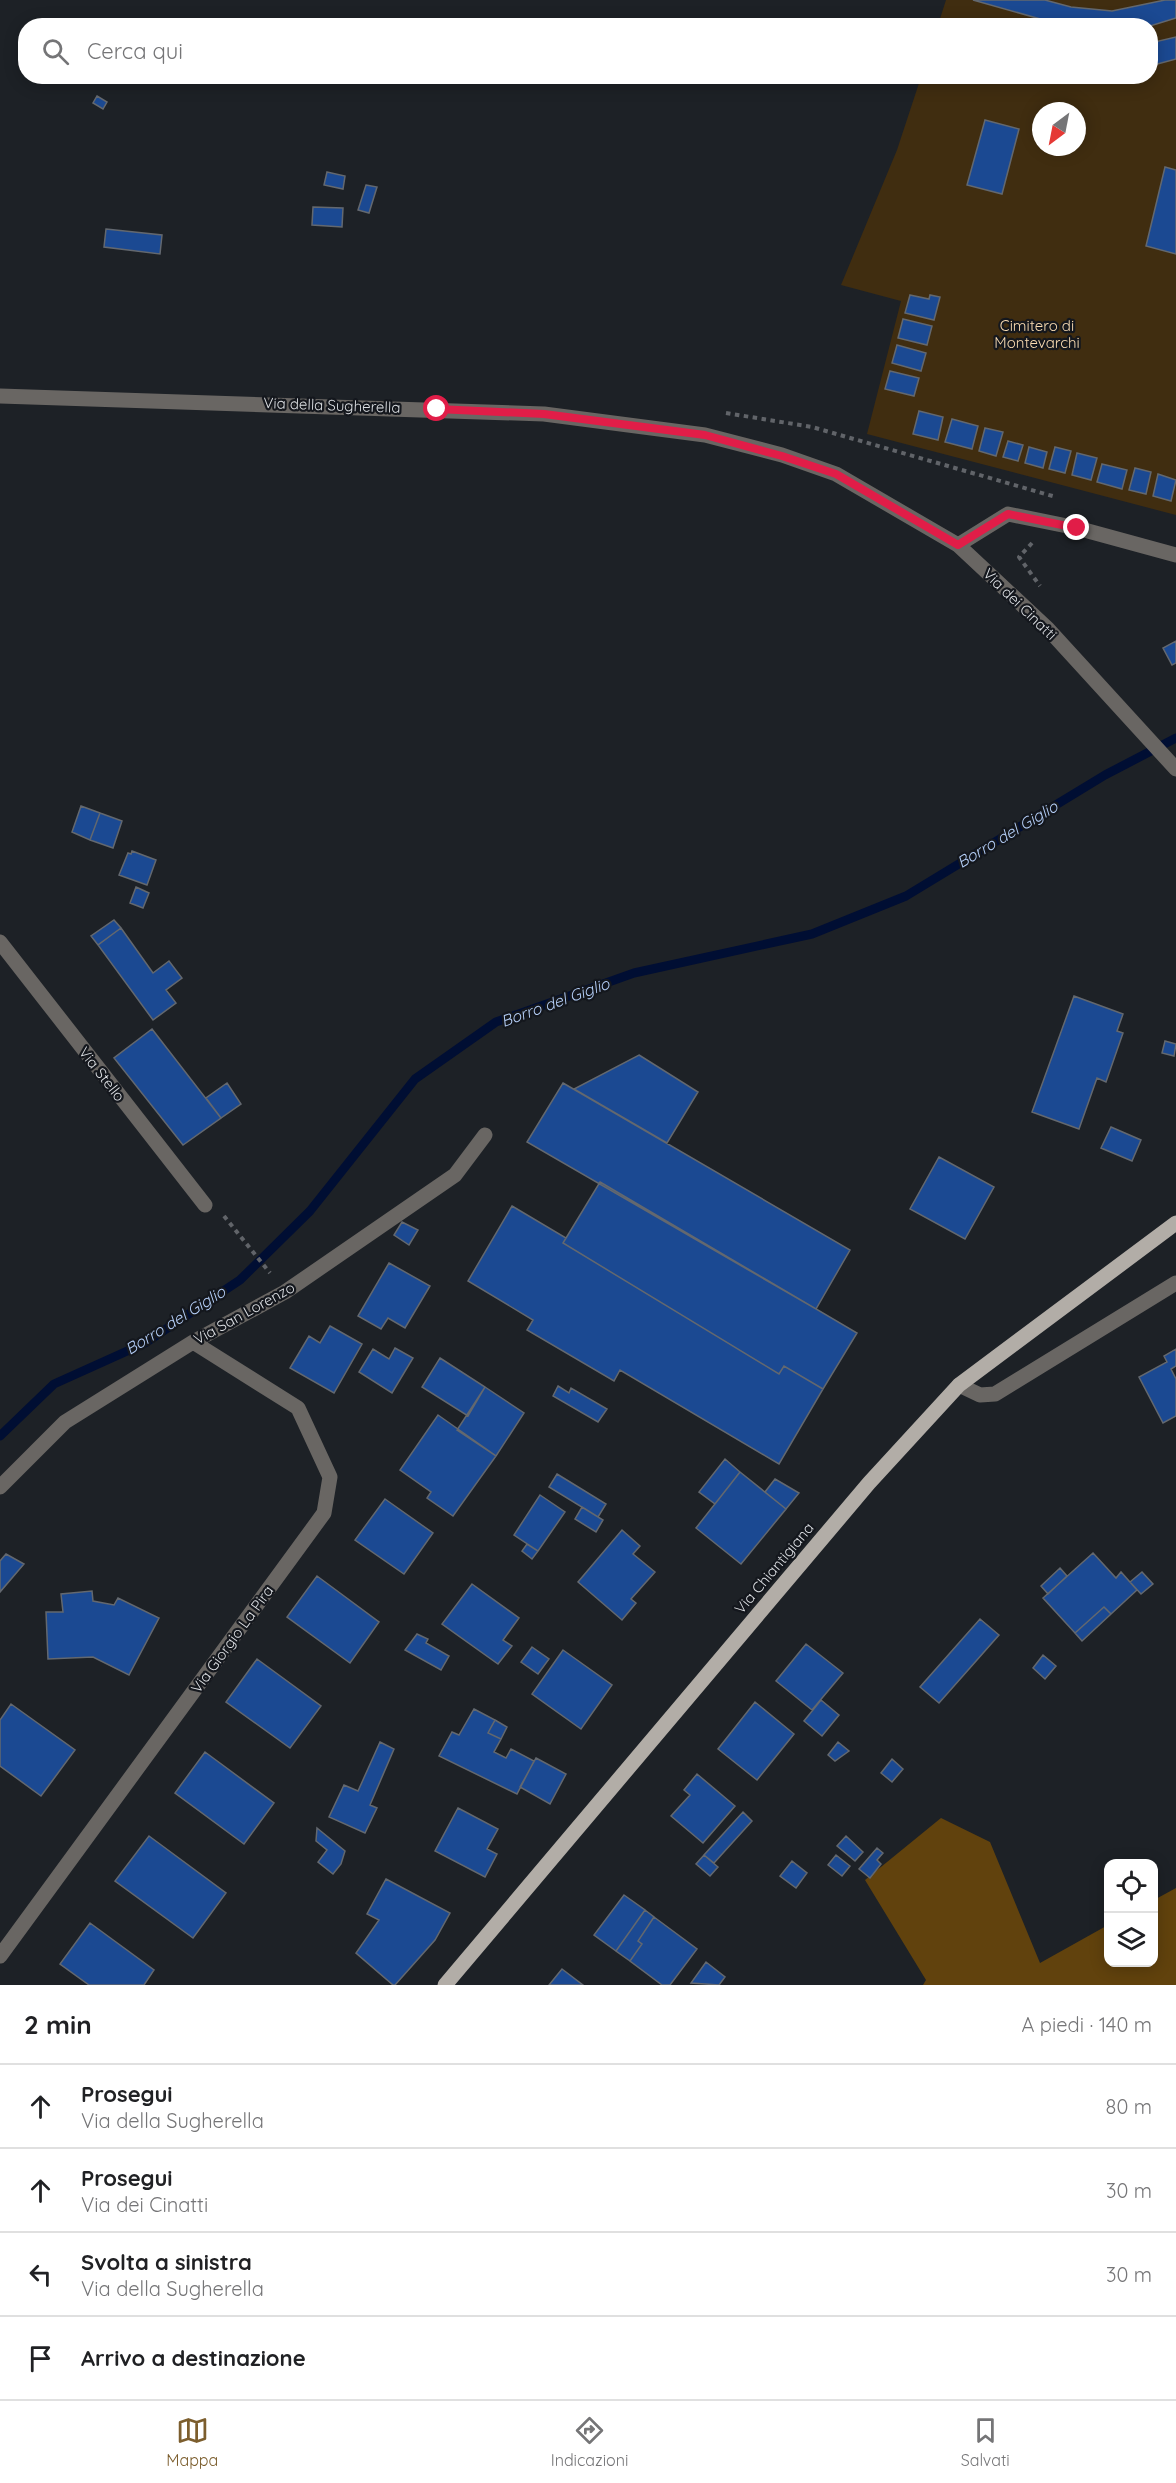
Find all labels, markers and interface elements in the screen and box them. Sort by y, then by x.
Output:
search box [18,18,1158,84]
icon: search [39,35,72,68]
text: Cerca qui [87,37,183,65]
north arrow [1032,102,1086,156]
park label: Cimitero di Montevarchi [994,316,1080,352]
street label: Via della Sugherella [263,393,401,417]
route start [423,395,449,421]
route end [1063,514,1089,540]
street label: Via dei Cinatti [979,564,1061,644]
water label: Borro del Giglio [953,795,1062,872]
water label: Borro del Giglio [498,973,613,1031]
street label: Via Stello [75,1043,129,1105]
street label: Via San Lorenzo [190,1277,298,1349]
water label: Borro del Giglio [121,1281,230,1359]
street label: Via Chiantigiana [730,1518,818,1618]
street label: Via Giorgio La Pira [187,1581,277,1697]
map controls [1104,1859,1158,1967]
button: locate [1104,1859,1158,1913]
button: layers [1104,1913,1158,1967]
text: 2 min [24,2008,92,2041]
text: A piedi · 140 m [1021,2012,1152,2037]
text: Prosegui [81,2080,173,2108]
icon: ahead [24,2090,57,2123]
text: 80 m [1106,2094,1152,2119]
text: Via della Sugherella [81,2108,264,2133]
text: Prosegui [81,2164,173,2192]
icon: ahead [24,2174,57,2207]
text: 30 m [1106,2178,1152,2203]
text: Via dei Cinatti [81,2192,208,2217]
text: Svolta a sinistra [81,2248,252,2276]
icon: left [24,2258,57,2291]
text: 30 m [1106,2262,1152,2287]
text: Via della Sugherella [81,2276,264,2301]
icon: arrive [24,2342,57,2375]
text: Arrivo a destinazione [81,2344,306,2372]
tab: Mappa [166,2414,218,2470]
tab: Indicazioni [551,2414,628,2470]
tab: Salvati [961,2414,1010,2470]

